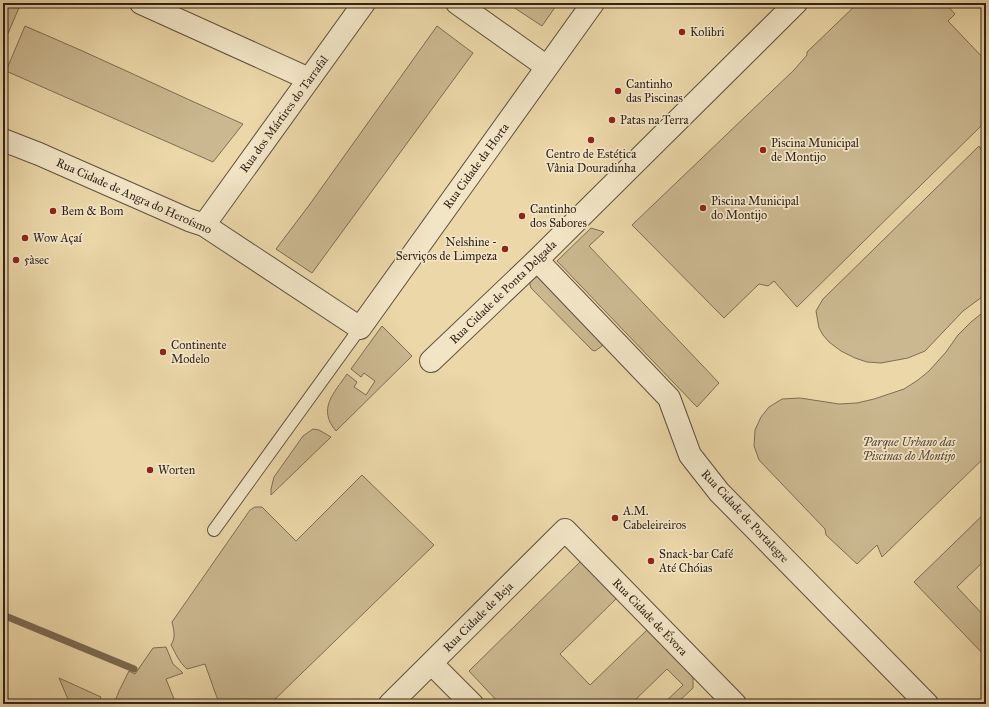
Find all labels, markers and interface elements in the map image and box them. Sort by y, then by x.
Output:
place label: Kolibri [690,25,725,39]
marker: Kolibri [677,27,687,37]
street label: Rua dos Mártires do Tarrafal [237,52,332,175]
place label: Cantinho das Piscinas [626,77,683,105]
marker: Cantinho das Piscinas [613,86,623,96]
place label: Patas na Terra [620,113,689,127]
marker: Patas na Terra [607,115,617,125]
street label: Rua Cidade da Horta [440,120,512,212]
marker: Centro de Estética Vânia Douradinha [586,135,596,145]
place label: Piscina Municipal de Montijo [771,136,860,164]
marker: Piscina Municipal de Montijo [758,145,768,155]
place label: Centro de Estética Vânia Douradinha [545,147,637,175]
street label: Rua Cidade de Angra do Heroísmo [54,155,214,238]
place label: Piscina Municipal do Montijo [711,194,800,222]
place label: Cantinho dos Sabores [530,202,587,230]
marker: Piscina Municipal do Montijo [698,203,708,213]
place label: Bem & Bom [61,204,123,218]
marker: Bem & Bom [48,206,58,216]
marker: Cantinho dos Sabores [517,211,527,221]
place label: Wow Açaí [33,231,83,245]
marker: Wow Açaí [20,233,30,243]
place label: Nelshine - Serviços de Limpeza [396,235,498,263]
street label: Rua Cidade de Ponta Delgada [447,237,561,347]
marker: Nelshine - Serviços de Limpeza [500,244,510,254]
place label: 5àsec [24,253,49,267]
marker: 5àsec [11,255,21,265]
place label: Continente Modelo [171,338,226,366]
marker: Continente Modelo [158,347,168,357]
park label: Parque Urbano das Piscinas do Montijo [863,435,956,464]
place label: Worten [158,463,196,477]
marker: Worten [145,465,155,475]
street label: Rua Cidade de Portalegre [698,467,792,566]
place label: A.M. Cabeleireiros [622,504,686,532]
marker: A.M. Cabeleireiros [610,513,620,523]
place label: Snack-bar Café Até Chóias [658,547,733,575]
marker: Snack-bar Café Até Chóias [646,556,656,566]
street label: Rua Cidade de Évora [610,574,692,659]
street label: Rua Cidade de Beja [440,578,517,655]

